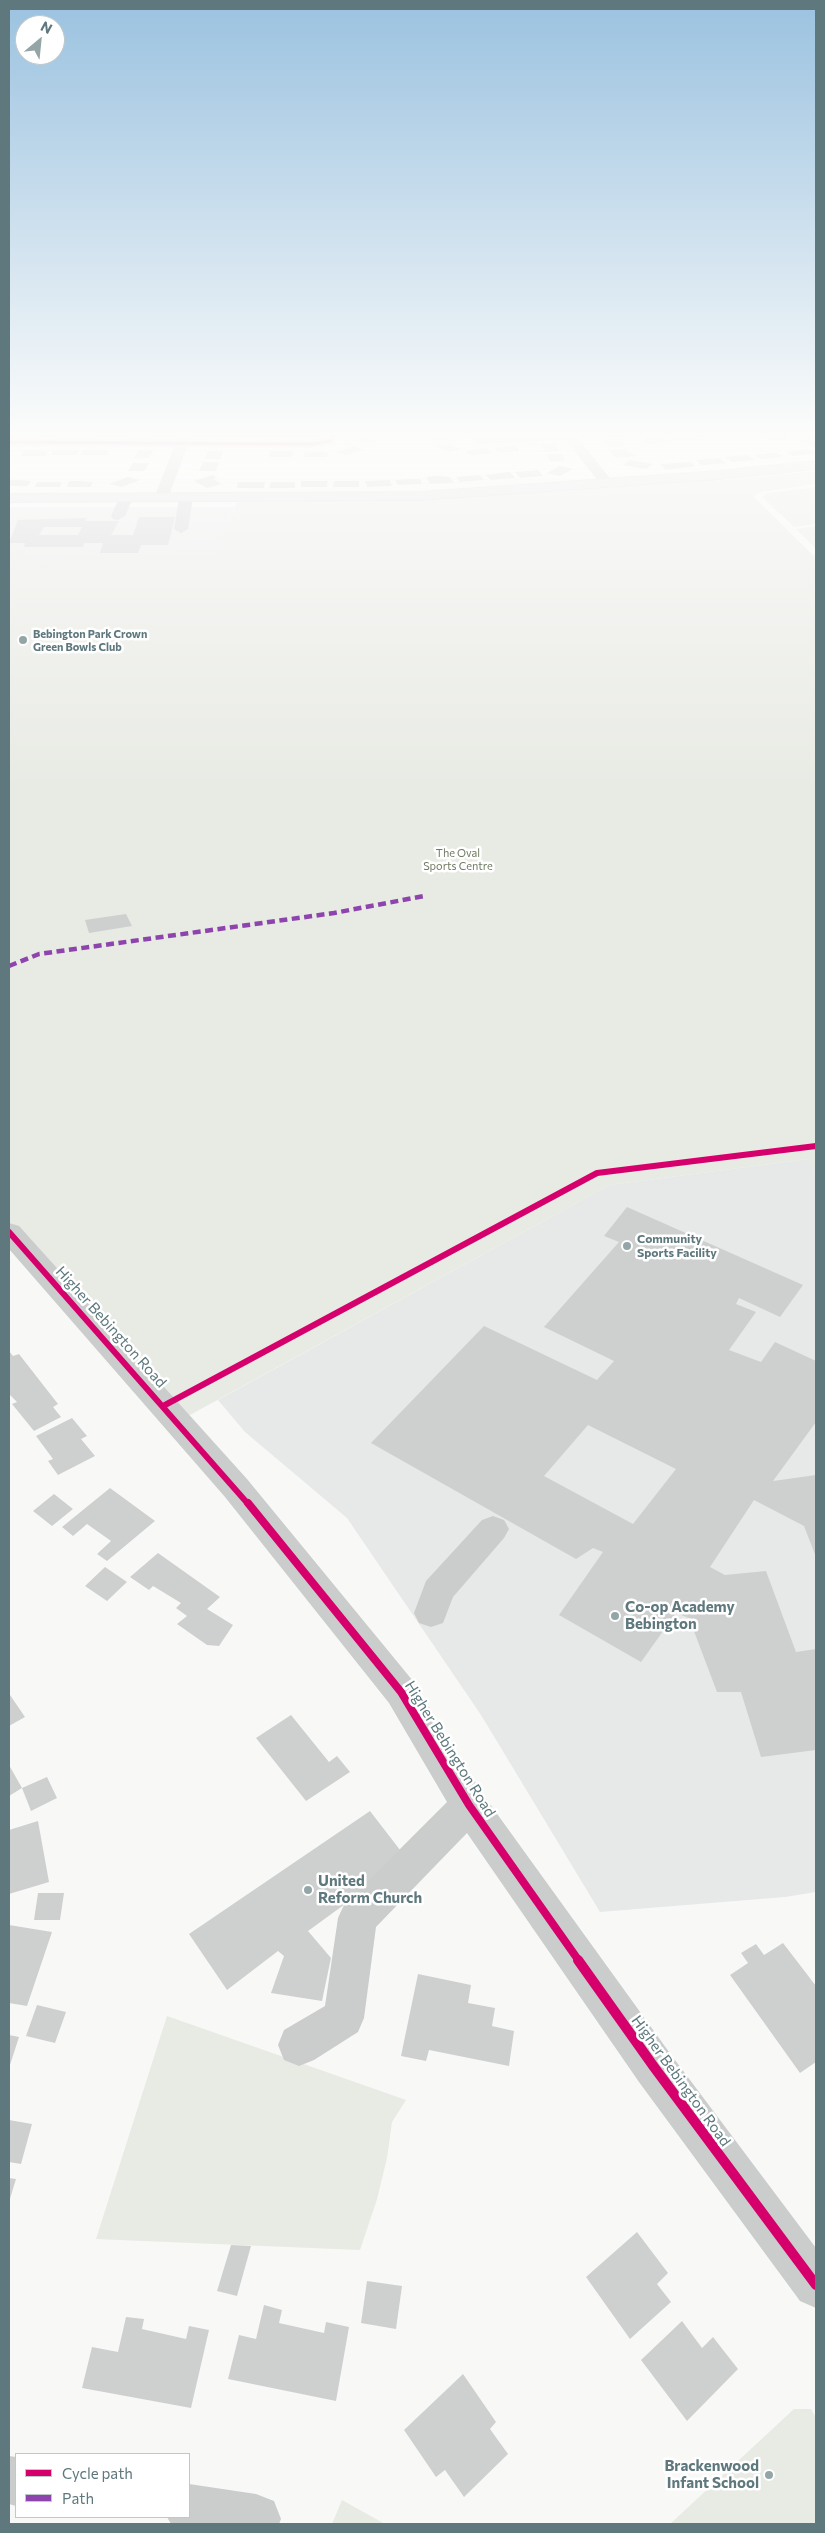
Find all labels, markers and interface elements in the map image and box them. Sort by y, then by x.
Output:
north arrow [15,15,65,65]
text: N [38,17,55,37]
place label: Bebington Park Crown Green Bowls Club [33,627,147,653]
marker: Bebington Park Crown Green Bowls Club [17,634,29,646]
park label: The Oval Sports Centre [423,846,493,872]
place label: Community Sports Facility [637,1232,717,1260]
marker: Community Sports Facility [621,1240,633,1252]
street label: Higher Bebington Road [52,1263,170,1391]
place label: Co-op Academy Bebington [625,1598,735,1633]
marker: Co-op Academy Bebington [609,1610,621,1622]
street label: Higher Bebington Road [401,1678,499,1820]
place label: United Reform Church [318,1872,422,1907]
marker: United Reform Church [302,1884,314,1896]
street label: Higher Bebington Road [628,2012,734,2150]
legend [15,2453,190,2518]
place label: Brackenwood Infant School [664,2457,759,2492]
text: Cycle path [62,2464,133,2482]
marker: Brackenwood Infant School [763,2469,775,2481]
text: Path [62,2489,94,2507]

